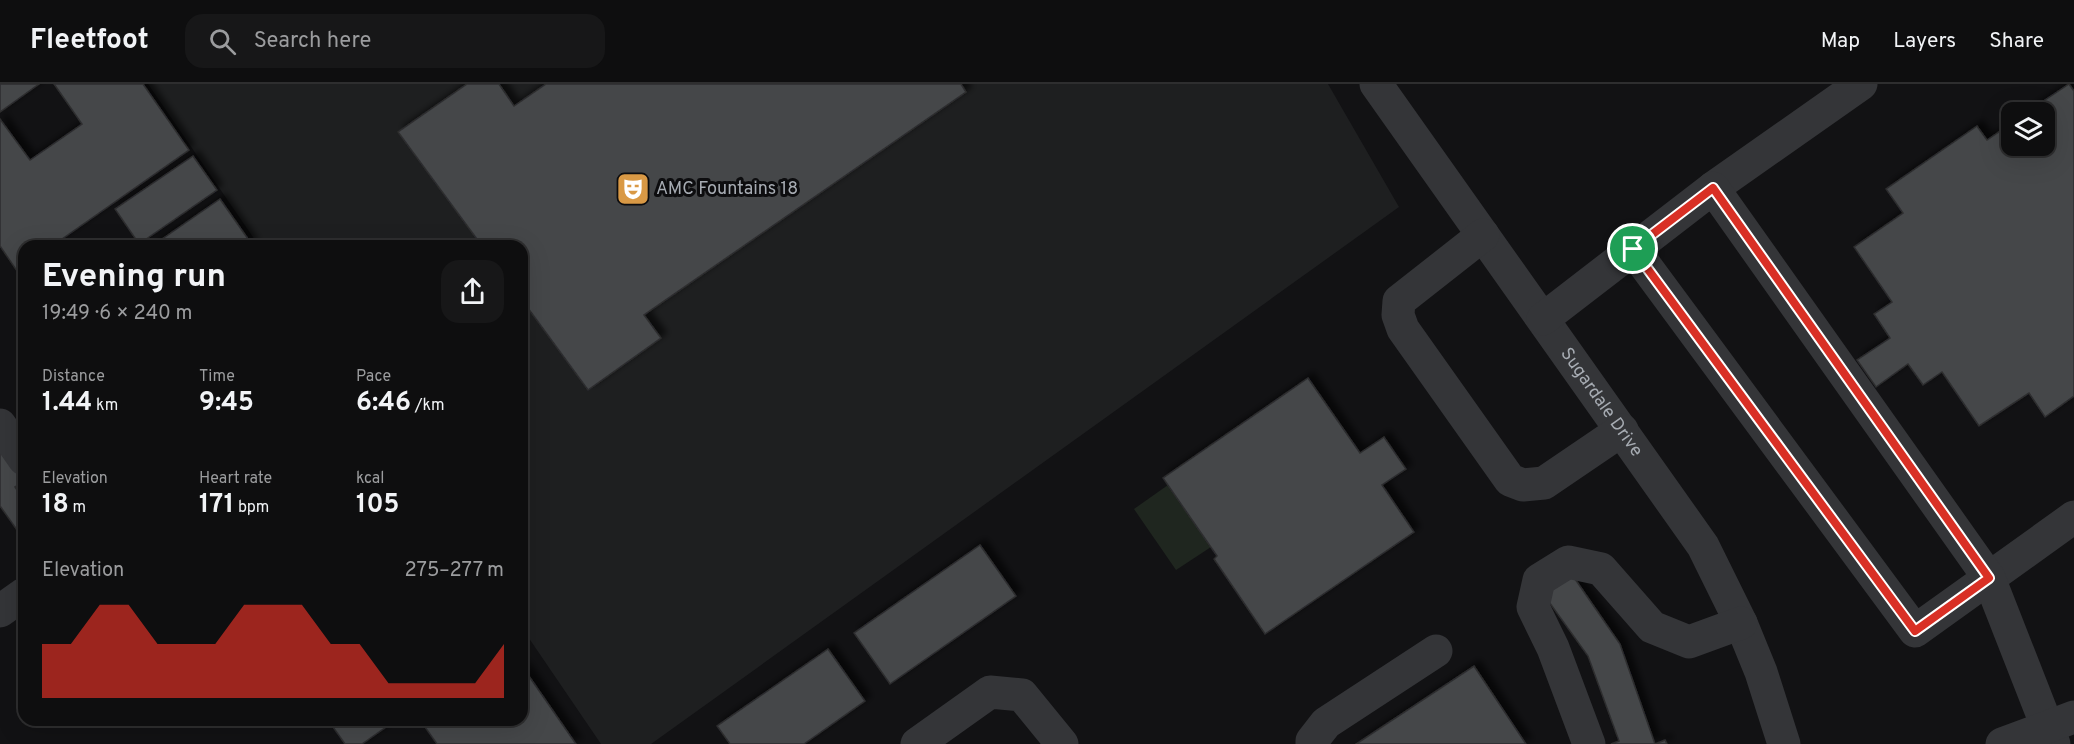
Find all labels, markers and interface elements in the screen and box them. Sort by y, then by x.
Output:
search box [185,14,605,68]
text: Fleetfoot [30,23,149,59]
icon: search [206,25,239,58]
text: Search here [254,28,371,55]
text: Map [1821,28,1860,55]
text: Layers [1893,28,1956,55]
text: Share [1989,28,2044,55]
map controls [2001,102,2055,156]
button: layers [2001,102,2055,156]
theatre icon: AMC Fountains 18 [615,171,651,207]
place label: AMC Fountains 18 [656,178,798,201]
pin [1607,223,1658,274]
icon: arrive [1616,232,1649,265]
text: Evening run [42,257,226,299]
button: share [441,260,504,323]
text: 19:49 · 6 × 240 m [42,301,193,327]
street label: Sugardale Drive [1555,343,1648,461]
text: Distance [42,367,105,387]
text: Time [199,367,235,387]
text: Pace [356,367,391,387]
text: 1.44 [42,387,92,420]
text: 9:45 [199,387,254,420]
text: 6:46 [356,387,411,420]
text: km [92,396,118,416]
text: /km [411,396,445,416]
text: Elevation [42,469,108,489]
text: Heart rate [199,469,272,489]
text: kcal [356,469,384,489]
text: 18 [42,489,69,522]
text: 171 [199,489,234,522]
text: 105 [356,489,399,522]
text: m [69,498,86,518]
text: bpm [234,498,269,518]
text: Elevation [42,558,124,584]
text: 275–277 m [404,558,504,584]

